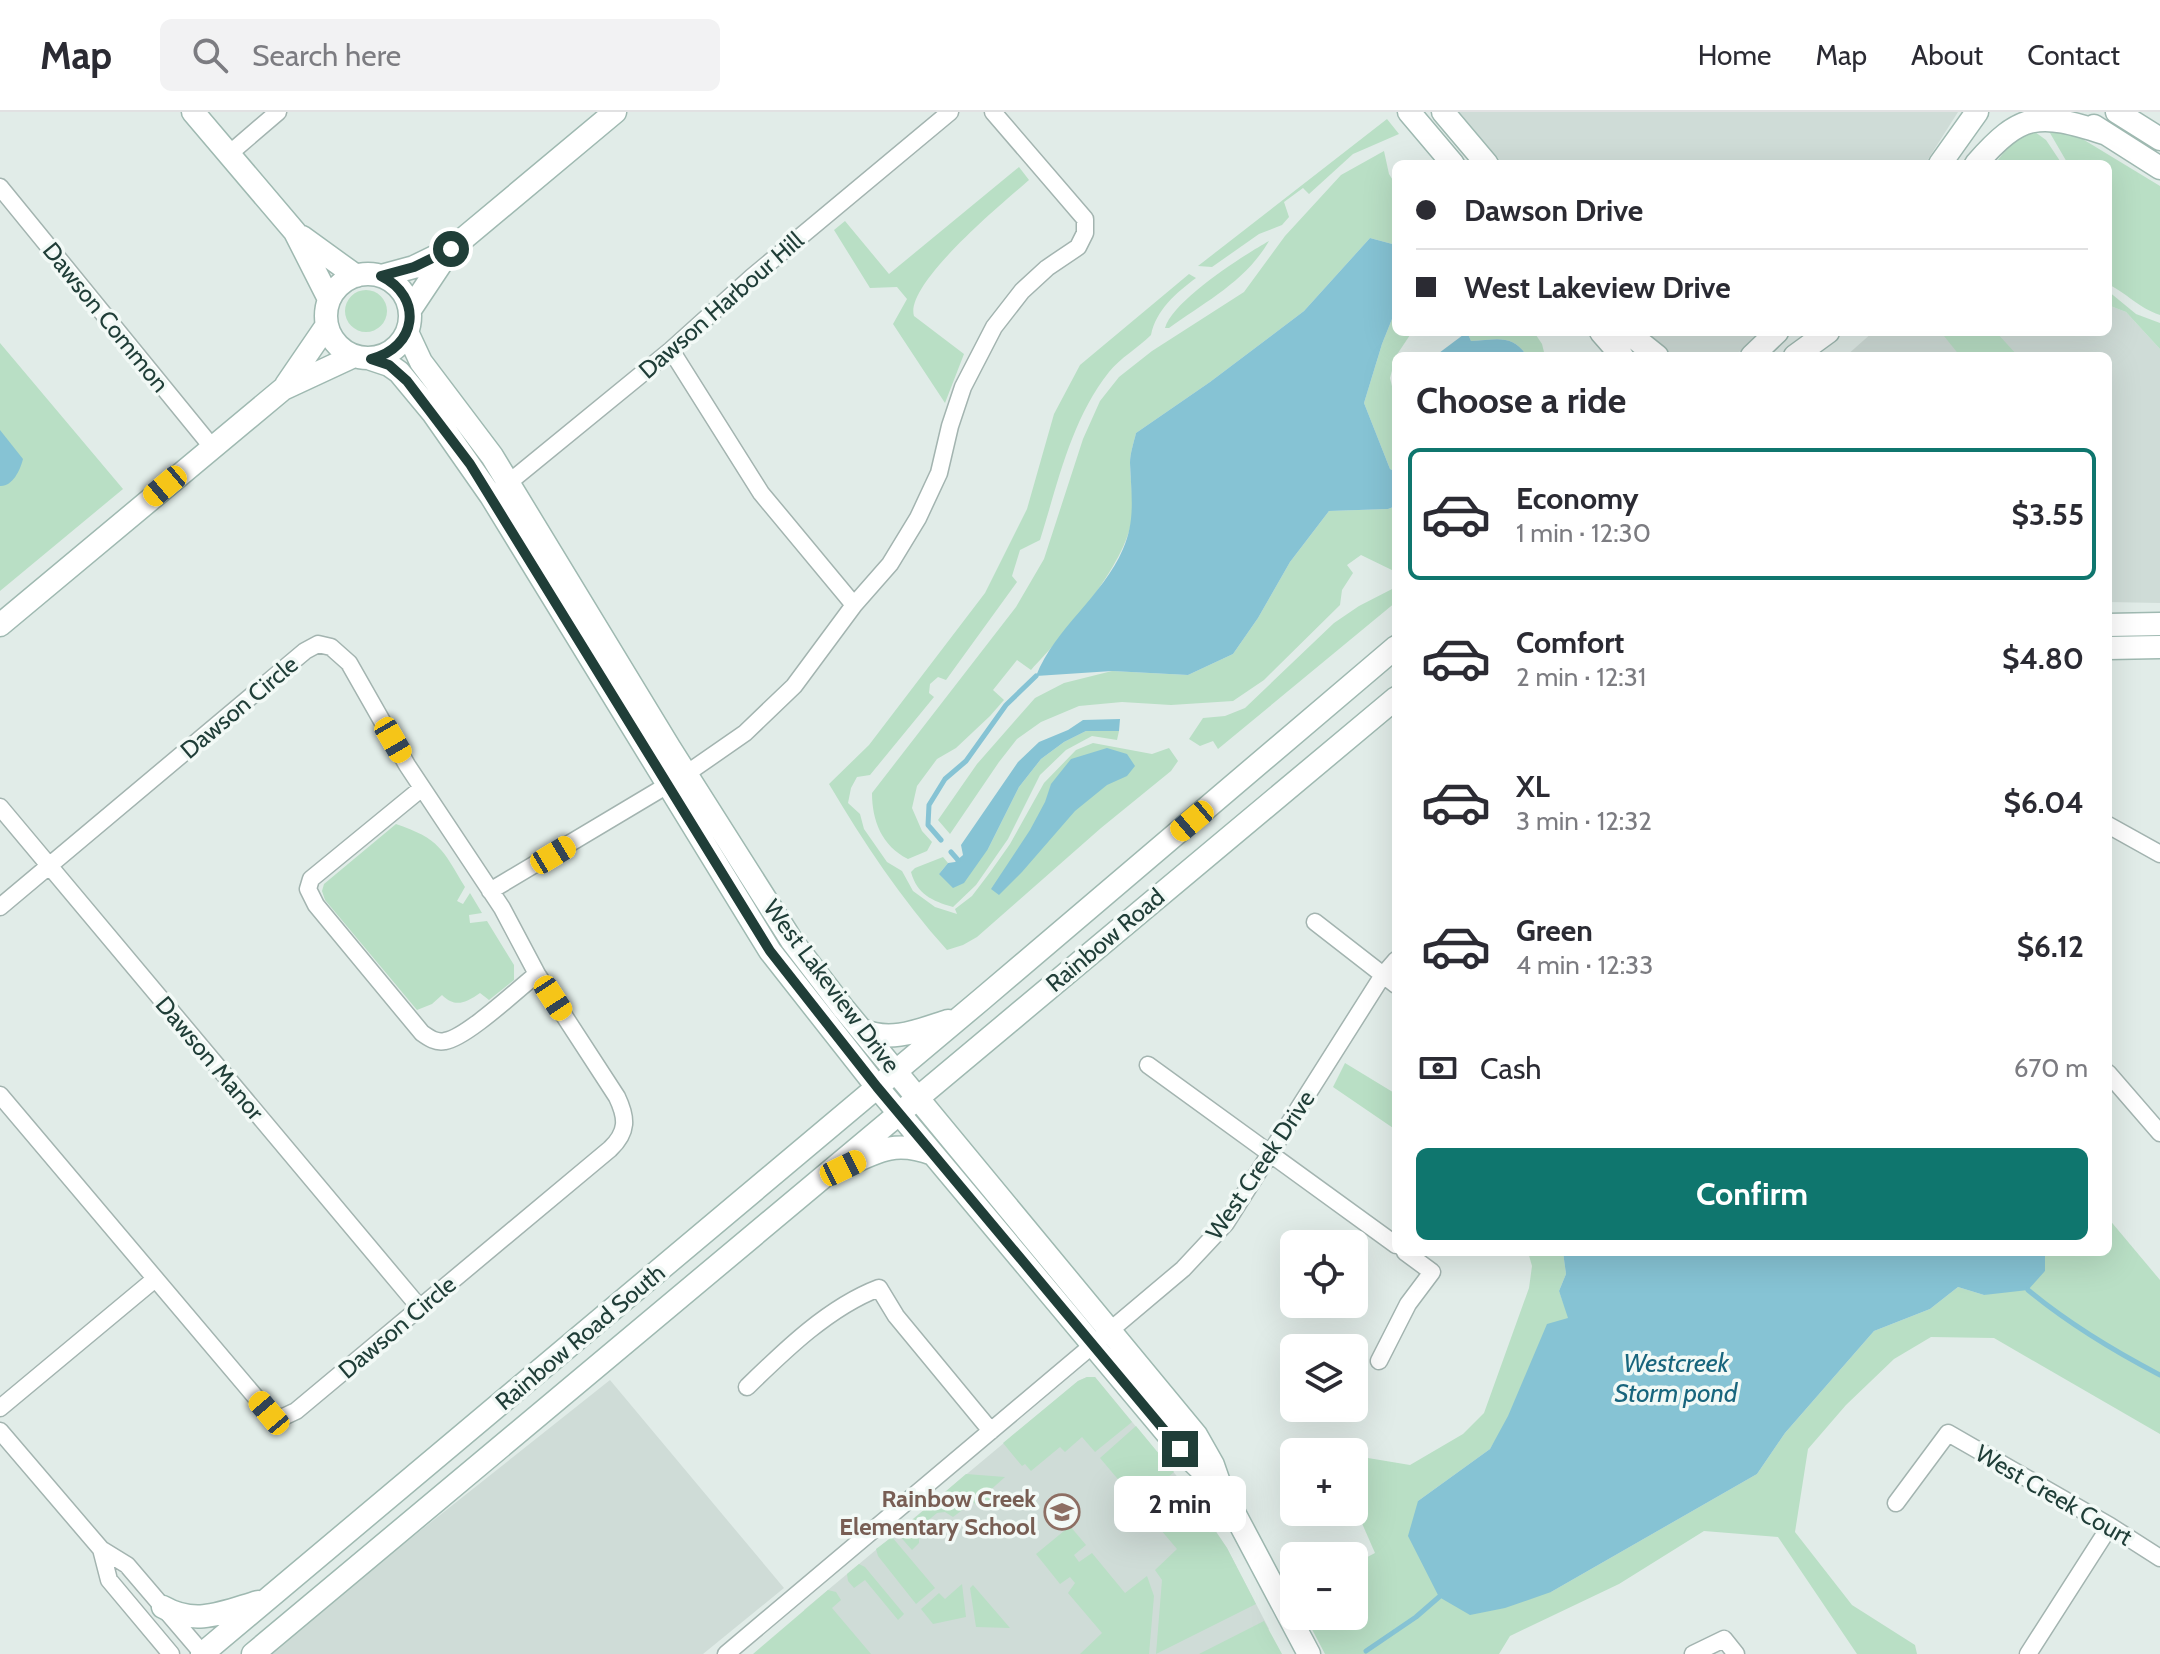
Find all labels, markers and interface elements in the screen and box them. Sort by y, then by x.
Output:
search box [160,19,720,91]
text: Map [40,32,112,79]
icon: search [188,33,232,77]
text: Search here [252,37,401,74]
text: Home [1698,38,1771,72]
text: Map [1815,38,1867,72]
text: About [1911,38,1983,72]
text: Contact [2027,38,2120,72]
text: Dawson Drive [1464,192,1643,229]
street label: Dawson Harbour Hill [633,225,810,384]
route start [433,231,469,267]
street label: Dawson Common [37,236,175,398]
text: West Lakeview Drive [1464,269,1731,306]
text: Choose a ride [1416,378,1626,422]
car [139,461,191,511]
icon: car [1420,478,1492,550]
text: Economy [1516,480,1639,517]
text: $3.55 [2012,496,2084,533]
text: 1 min · 12:30 [1516,517,1651,549]
icon: car [1420,622,1492,694]
text: Comfort [1516,624,1624,661]
text: $4.80 [2002,640,2084,677]
street label: Dawson Circle [174,649,304,765]
text: 2 min · 12:31 [1516,661,1646,693]
car [371,713,415,767]
icon: car [1420,766,1492,838]
text: XL [1516,768,1550,805]
text: $6.04 [2004,784,2084,821]
car [1166,796,1218,846]
text: 3 min · 12:32 [1516,805,1652,837]
car [526,832,580,878]
street label: Rainbow Road [1040,882,1170,998]
street label: West Lakeview Drive [757,894,907,1078]
icon: car [1420,910,1492,982]
text: Green [1516,912,1593,949]
text: $6.12 [2017,928,2084,965]
text: 4 min · 12:33 [1516,949,1653,981]
car [530,971,576,1025]
street label: Dawson Manor [150,990,271,1126]
icon: cash [1416,1046,1460,1090]
text: Cash [1480,1050,1542,1087]
text: 670 m [2014,1052,2088,1084]
street label: West Creek Drive [1199,1085,1321,1245]
car [816,1147,870,1189]
button: Confirm [1416,1148,2088,1240]
map controls [1280,1230,1368,1630]
button: locate [1280,1230,1368,1318]
street label: Rainbow Road South [490,1258,670,1416]
street label: Dawson Circle [332,1269,462,1385]
button: layers [1280,1334,1368,1422]
water label: Westcreek Storm pond [1615,1347,1739,1409]
car [244,1387,294,1439]
route end [1162,1431,1198,1467]
button: + [1280,1438,1368,1526]
street label: West Creek Court [1971,1438,2137,1552]
callout: 2 min [1114,1477,1246,1533]
place label: Rainbow Creek Elementary School [839,1484,1036,1541]
text: 2 min [1149,1488,1211,1520]
school or university icon: Rainbow Creek Elementary School [1043,1493,1081,1531]
button: − [1280,1542,1368,1630]

